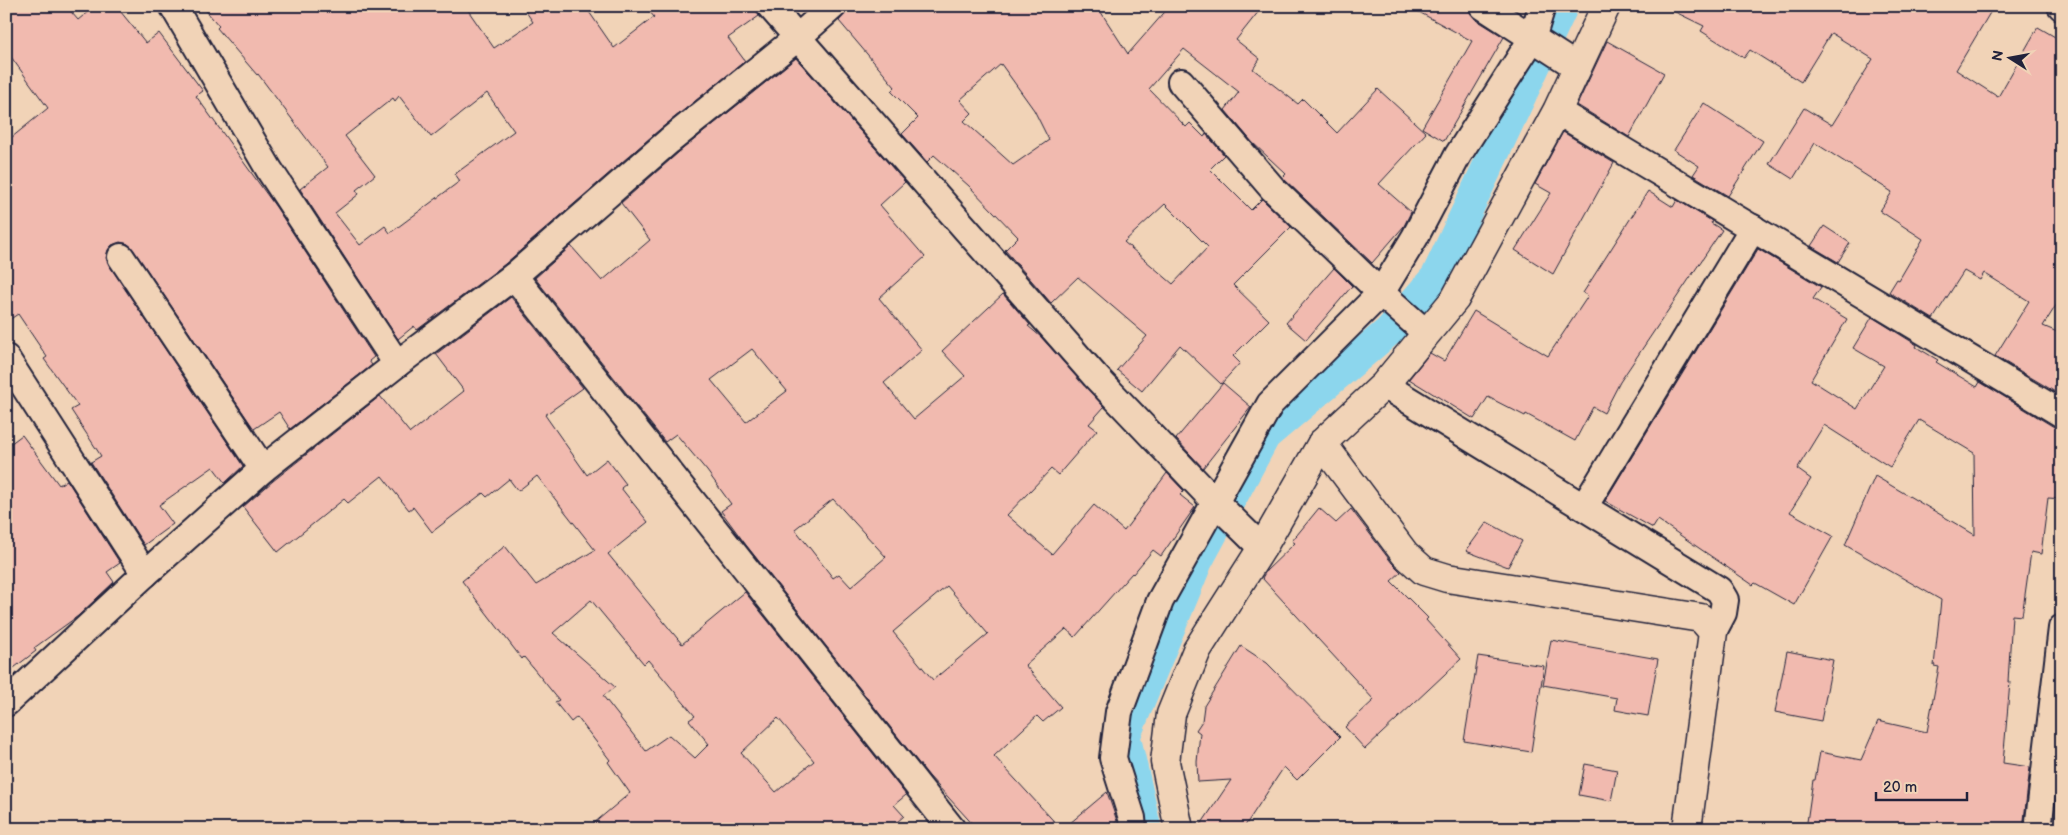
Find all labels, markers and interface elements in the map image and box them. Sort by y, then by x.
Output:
north arrow [1986,32,2036,82]
text: N [1988,49,2007,62]
scale bar [1876,770,1967,802]
text: 20 m [1883,778,1917,797]

